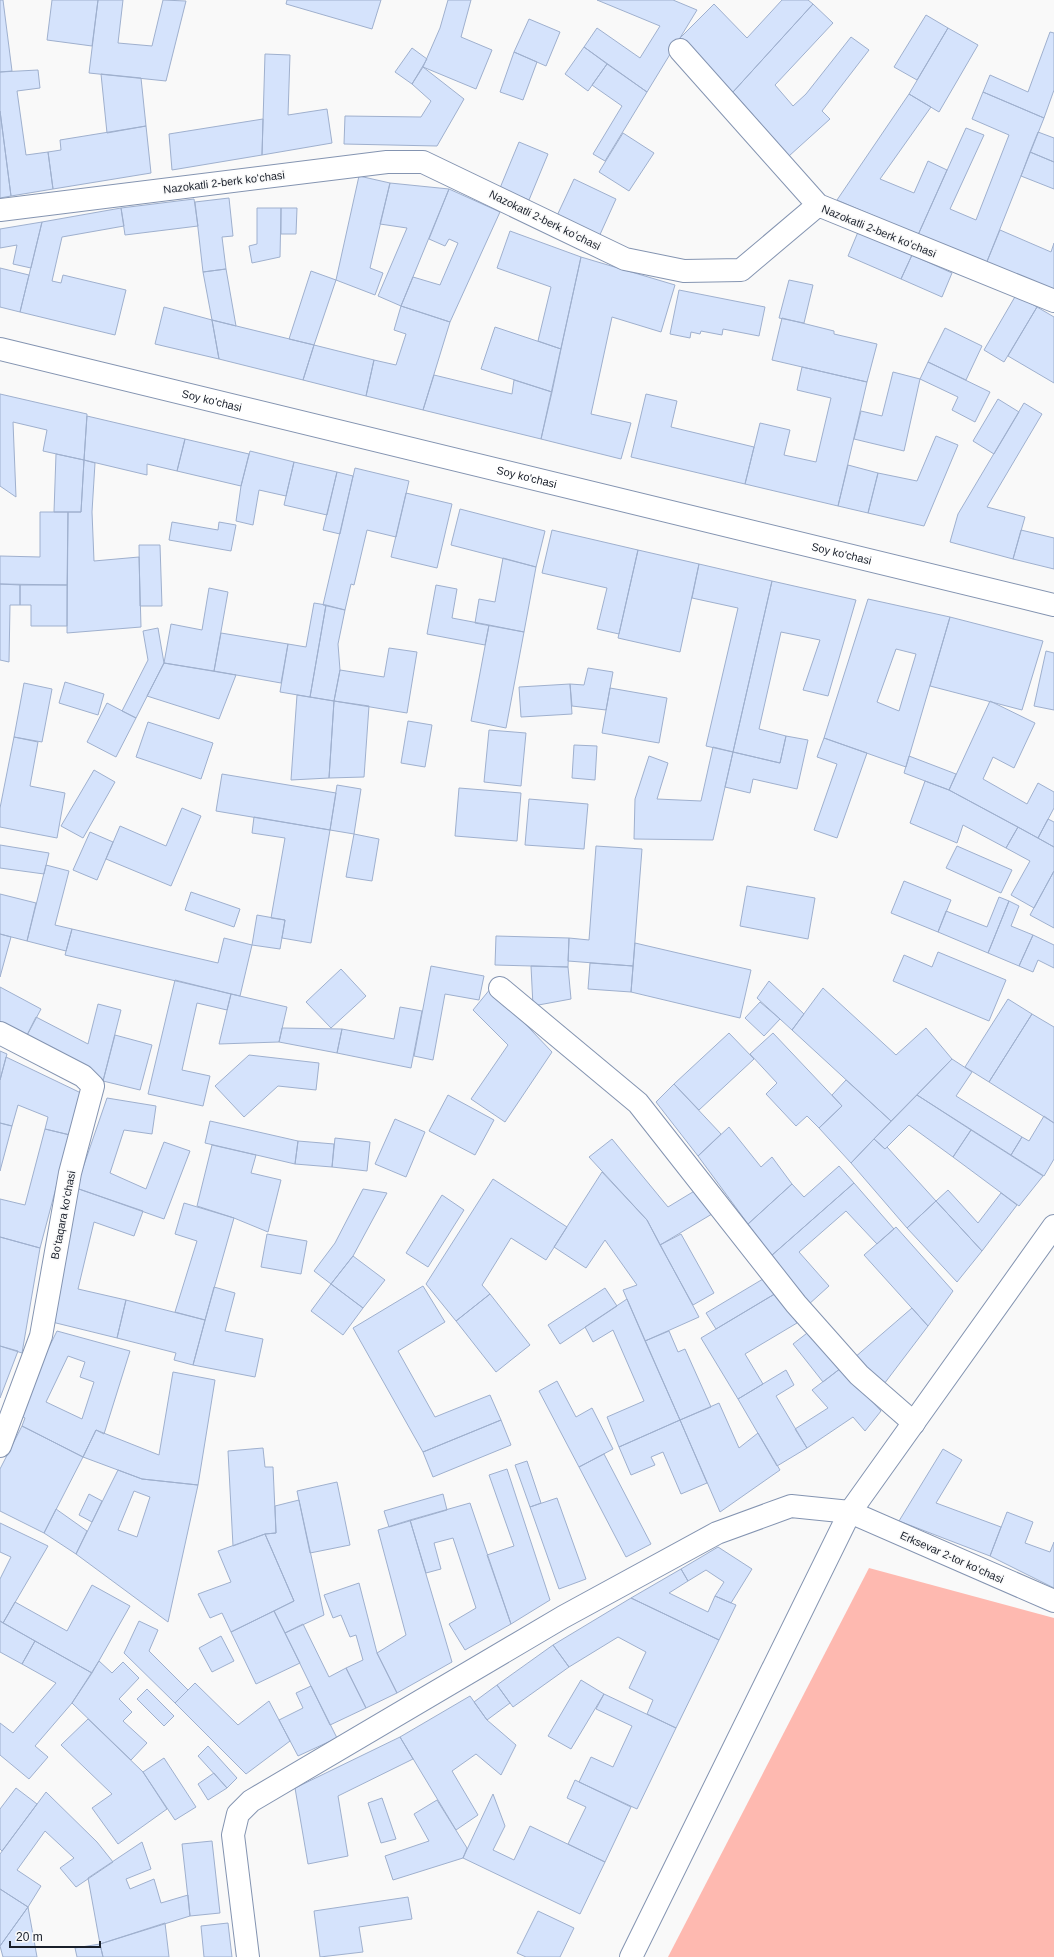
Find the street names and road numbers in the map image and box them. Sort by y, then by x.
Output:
street label: Nazokatli 2-berk koʻchasi [163,169,285,195]
street label: Nazokatli 2-berk koʻchasi [487,188,603,252]
street label: Nazokatli 2-berk koʻchasi [820,203,938,259]
street label: Soy ko'chasi [181,387,243,414]
street label: Soy ko'chasi [495,464,558,490]
street label: Soy ko'chasi [810,540,873,566]
street label: Boʻtaqara koʻchasi [49,1170,77,1260]
street label: Erksevar 2-tor koʻchasi [898,1529,1006,1585]

